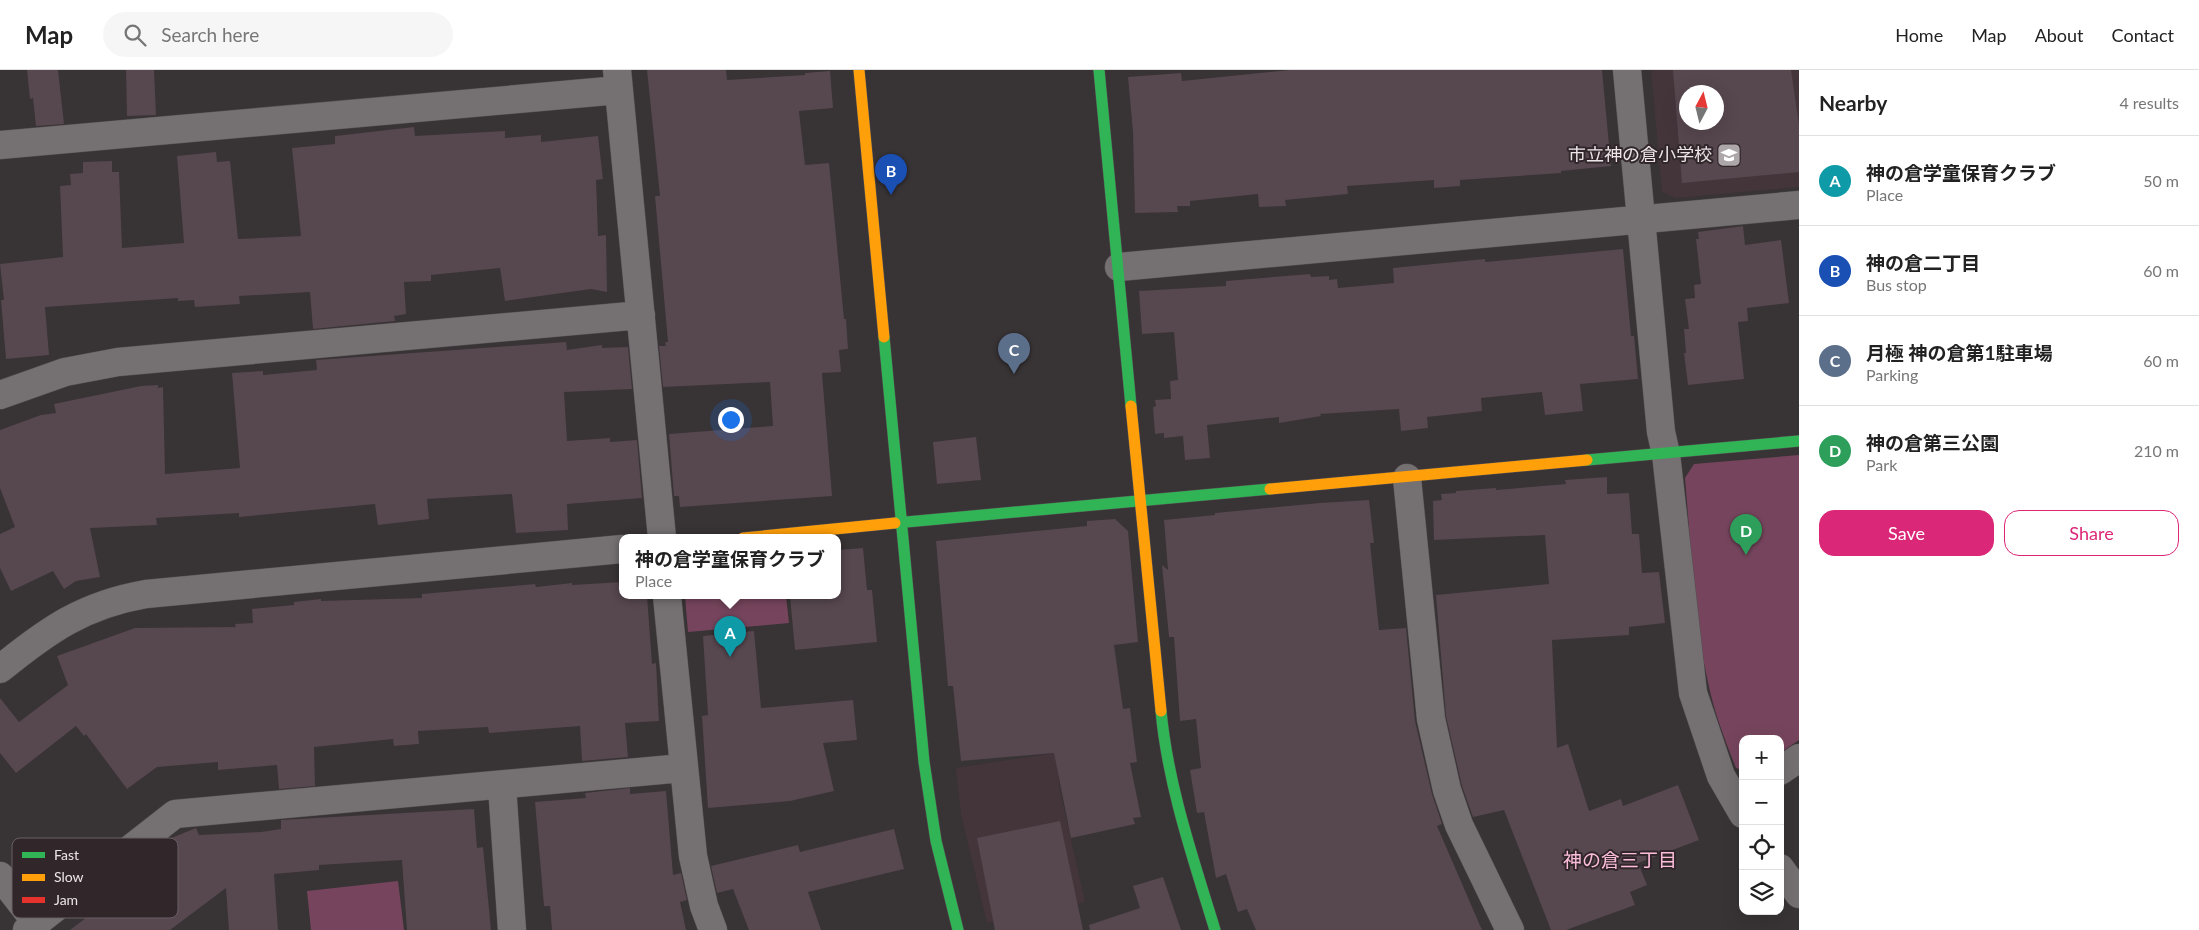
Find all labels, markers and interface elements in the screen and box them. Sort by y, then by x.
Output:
search box [103,12,453,57]
text: Map [25,20,73,49]
icon: search [121,21,149,49]
text: Search here [161,23,259,46]
text: Home [1895,24,1943,46]
text: Map [1971,24,2007,46]
text: About [2035,24,2084,46]
text: Contact [2112,24,2174,46]
north arrow [1679,85,1724,130]
text: Nearby [1819,90,1887,115]
text: 4 results [2119,93,2179,112]
school or university icon: 市立神の倉小学校 [1716,142,1742,168]
place label: 市立神の倉小学校 [1568,143,1712,165]
pin: B [875,154,907,195]
text: 神の倉学童保育クラブ [1866,161,2056,184]
text: A [1829,171,1841,190]
text: 50 m [2143,171,2179,190]
text: Place [1866,185,1903,204]
text: 神の倉二丁目 [1866,251,1980,274]
text: B [1830,261,1840,280]
text: 60 m [2143,261,2179,280]
text: Bus stop [1866,275,1927,294]
pin: C [998,333,1030,374]
text: 月極 神の倉第1駐車場 [1866,341,2053,364]
text: C [1830,351,1840,370]
text: 60 m [2143,351,2179,370]
text: Parking [1866,365,1918,384]
your location [718,407,744,433]
text: 神の倉第三公園 [1866,431,1999,454]
text: D [1829,441,1841,460]
text: 210 m [2134,441,2179,460]
text: Park [1866,455,1897,474]
button: Save [1819,510,1994,556]
button: Share [2004,510,2179,556]
pin: D [1730,514,1762,555]
popup [619,534,841,599]
text: 神の倉学童保育クラブ [635,547,825,570]
text: Place [635,571,672,590]
pin: A [714,616,746,657]
map controls [1739,735,1784,915]
button: + [1739,735,1784,780]
button: − [1739,780,1784,825]
button: locate [1739,825,1784,870]
legend [12,838,178,918]
text: Fast [54,846,79,863]
district label: 神の倉三丁目 [1563,848,1677,871]
text: Slow [54,868,84,885]
button: layers [1739,870,1784,915]
text: Jam [54,891,78,908]

